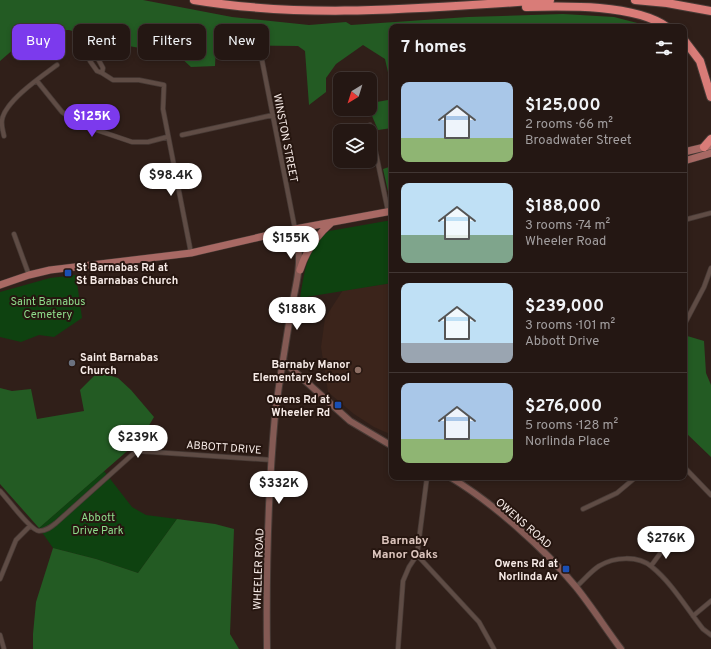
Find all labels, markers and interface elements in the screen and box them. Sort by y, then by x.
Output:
chip: Buy [12,24,65,60]
chip: Rent [73,24,130,60]
chip: Filters [138,24,206,60]
chip: New [214,24,269,60]
text: 7 homes [401,37,467,59]
icon: filters [653,37,675,59]
north arrow [333,72,377,116]
map controls [333,72,377,168]
street label: WINSTON STREET [270,93,300,184]
text: $125,000 [525,95,601,117]
icon: home [433,98,481,146]
pin: $125K [64,104,120,138]
text: $125K [73,109,111,125]
text: 2 rooms · 66 m² [525,117,613,133]
button: layers [333,124,377,168]
text: Broadwater Street [525,133,632,149]
pin: $98.4K [138,163,204,197]
text: $98.4K [149,168,193,184]
text: $188,000 [525,196,601,218]
icon: home [433,199,481,247]
text: 3 rooms · 74 m² [525,218,610,234]
pin: $155K [263,226,319,260]
text: $155K [272,231,310,247]
text: Wheeler Road [525,234,606,250]
place label: St Barnabas Rd at St Barnabas Church [76,261,178,288]
marker: St Barnabas Rd at St Barnabas Church [63,268,73,278]
park label: Saint Barnabus Cemetery [11,295,85,322]
text: $239,000 [525,296,604,318]
pin: $188K [269,297,325,331]
icon: home [433,299,481,347]
text: $188K [278,302,316,318]
text: 3 rooms · 101 m² [525,318,615,334]
text: Abbott Drive [525,334,599,350]
place label: Saint Barnabas Church [80,351,158,378]
marker: Saint Barnabas Church [67,358,77,368]
place label: Barnaby Manor Elementary School [253,358,350,385]
marker: Barnaby Manor Elementary School [353,365,363,375]
place label: Owens Rd at Wheeler Rd [267,393,330,420]
text: $276,000 [525,396,602,418]
icon: home [433,399,481,447]
marker: Owens Rd at Wheeler Rd [333,400,343,410]
text: 5 rooms · 128 m² [525,418,618,434]
pin: $239K [110,425,166,459]
text: $239K [118,430,158,446]
text: Norlinda Place [525,434,610,450]
street label: ABBOTT DRIVE [186,438,262,458]
pin: $332K [251,471,307,505]
text: $332K [259,476,299,492]
street label: OWENS ROAD [492,496,554,552]
park label: Abbott Drive Park [72,511,124,538]
pin: $276K [638,526,694,560]
street label: WHEELER ROAD [251,528,267,610]
text: $276K [646,531,686,547]
district label: Barnaby Manor Oaks [372,533,438,563]
place label: Owens Rd at Norlinda Av [495,557,558,584]
marker: Owens Rd at Norlinda Av [561,564,571,574]

